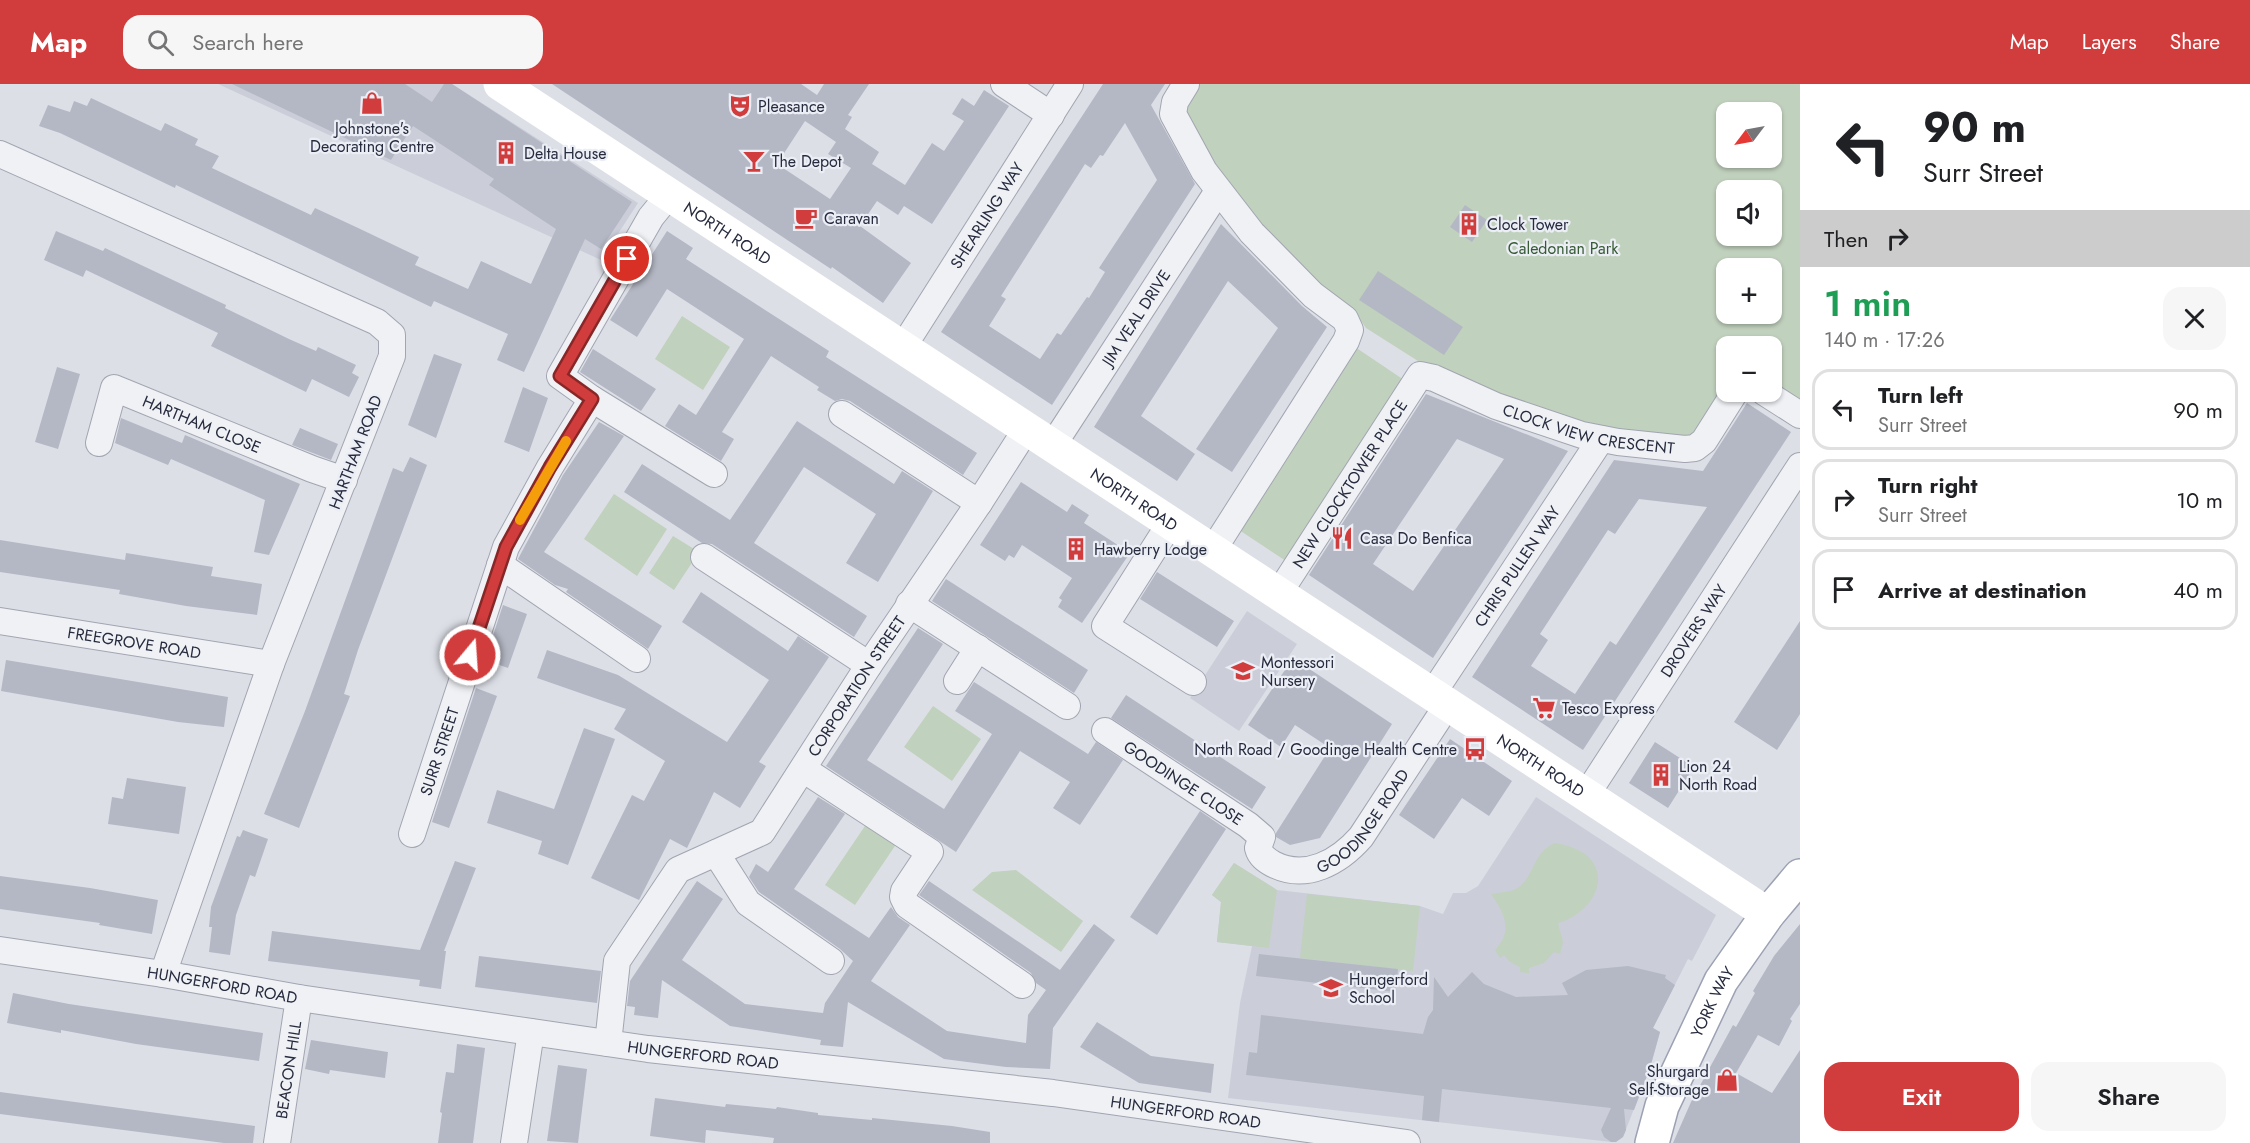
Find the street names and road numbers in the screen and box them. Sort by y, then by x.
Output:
street label: SHEARLING WAY [945,158,1029,273]
street label: NORTH ROAD [679,196,776,271]
street label: JIM VEAL DRIVE [1095,265,1176,372]
street label: HARTHAM CLOSE [139,390,264,459]
street label: HARTHAM ROAD [323,392,388,513]
street label: NEW CLOCKTOWER PLACE [1287,395,1413,573]
street label: CLOCK VIEW CRESCENT [1500,398,1676,460]
street label: NORTH ROAD [1086,462,1182,537]
street label: CHRIS PULLEN WAY [1469,501,1566,632]
street label: DROVERS WAY [1655,580,1732,682]
street label: CORPORATION STREET [802,611,911,761]
street label: FREEGROVE ROAD [66,621,203,665]
street label: SURR STREET [414,704,465,799]
street label: NORTH ROAD [1492,729,1589,803]
street label: GOODINGE CLOSE [1119,735,1248,831]
street label: GOODINGE ROAD [1313,764,1415,879]
street label: HUNGERFORD ROAD [146,961,299,1010]
street label: YORK WAY [1685,962,1740,1041]
street label: BEACON HILL [270,1019,307,1120]
street label: HUNGERFORD ROAD [626,1035,780,1075]
street label: HUNGERFORD ROAD [1109,1090,1263,1134]

